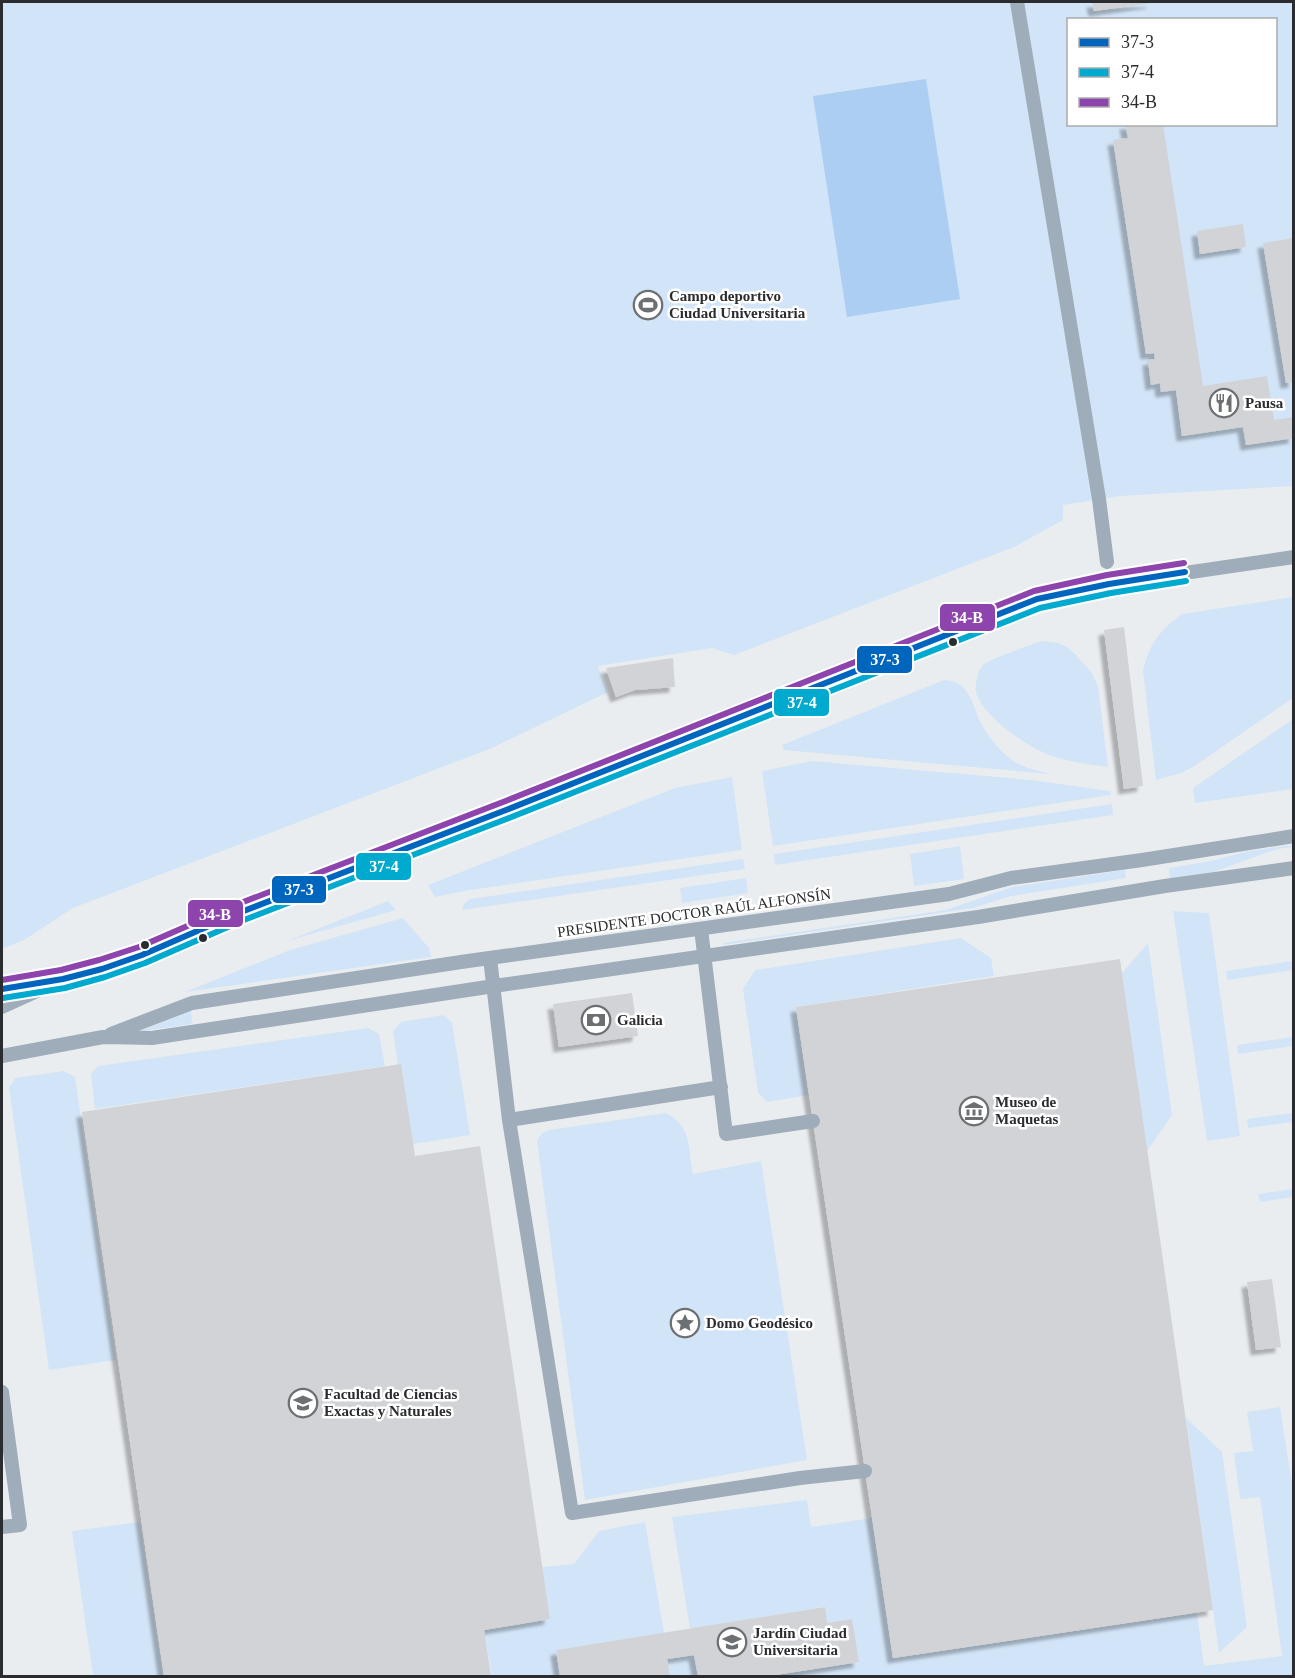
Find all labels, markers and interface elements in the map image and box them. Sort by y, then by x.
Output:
legend [1067,18,1277,126]
text: 37-3 [1121,32,1154,52]
text: 37-4 [1121,62,1154,82]
text: 34-B [1121,92,1157,112]
place label: Campo deportivo Ciudad Universitaria [669,288,806,321]
sports icon: Campo deportivo Ciudad Universitaria [632,289,664,321]
restaurant icon: Pausa [1208,387,1240,419]
place label: Pausa [1245,395,1284,411]
line badge: 34-B [939,603,996,632]
text: 34-B [951,609,983,626]
unlabelled marker [947,636,959,648]
line badge: 37-3 [856,645,913,674]
text: 37-3 [870,651,900,668]
line badge: 37-4 [773,688,830,717]
text: 37-4 [787,694,817,711]
line badge: 37-4 [355,852,412,881]
text: 37-4 [369,858,399,875]
line badge: 37-3 [271,875,327,904]
text: 37-3 [284,881,314,898]
street label: PRESIDENTE DOCTOR RAÚL ALFONSÍN [556,886,832,940]
line badge: 34-B [187,899,244,928]
text: 34-B [199,906,231,923]
unlabelled marker [197,932,209,944]
unlabelled marker [139,939,151,951]
bank icon: Galicia [580,1004,612,1036]
place label: Galicia [617,1012,663,1028]
place label: Museo de Maquetas [995,1094,1058,1127]
museum icon: Museo de Maquetas [958,1095,990,1127]
place icon: Domo Geodésico [669,1307,701,1339]
place label: Domo Geodésico [706,1315,813,1331]
place label: Facultad de Ciencias Exactas y Naturales [324,1386,457,1419]
school or university icon: Facultad de Ciencias Exactas y Naturales [287,1387,319,1419]
place label: Jardín Ciudad Universitaria [753,1625,847,1658]
school or university icon: Jardín Ciudad Universitaria [716,1626,748,1658]

